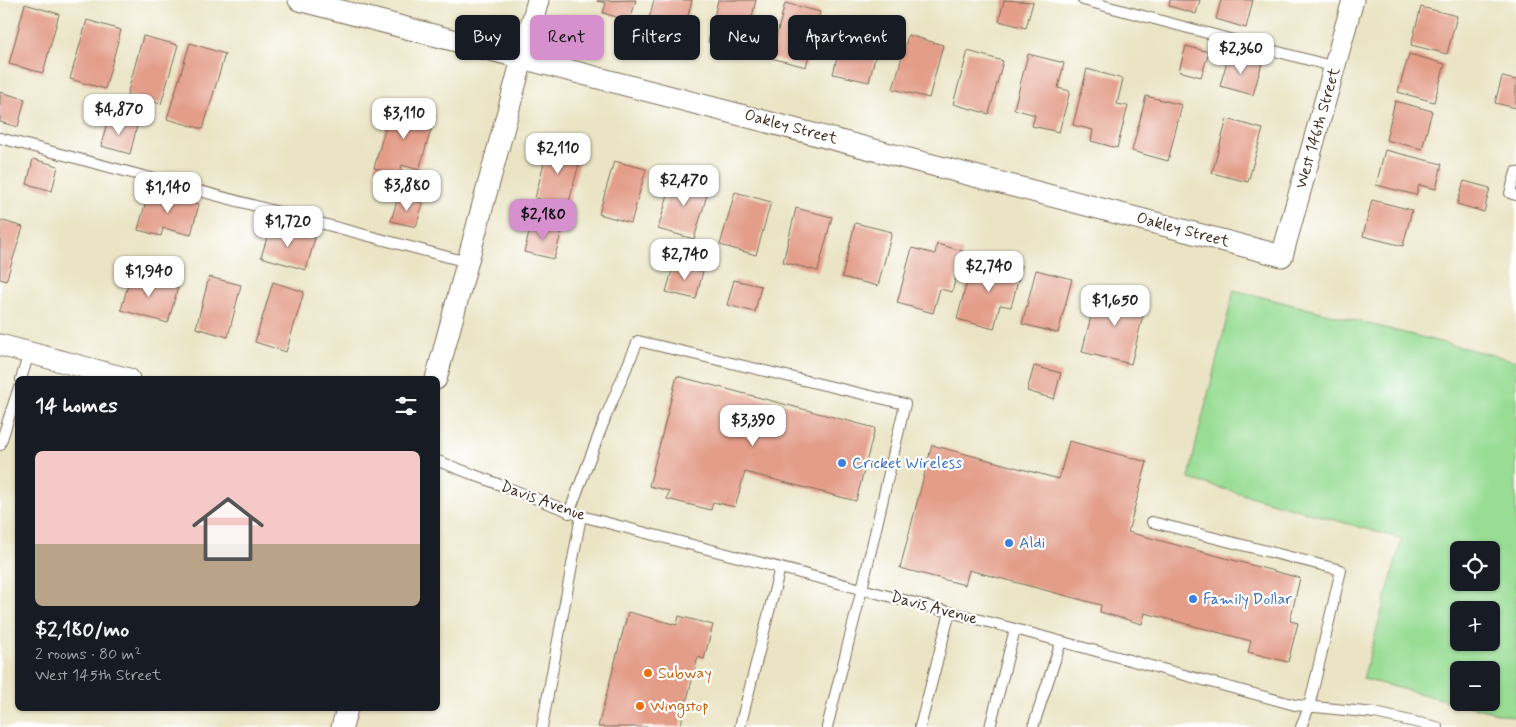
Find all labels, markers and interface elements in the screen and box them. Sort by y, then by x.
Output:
chip: Buy [455,15,520,60]
chip: Rent [530,15,604,60]
chip: Filters [614,15,700,60]
chip: New [710,15,778,60]
chip: Apartment [788,15,906,60]
pin: $2,360 [1200,32,1282,75]
text: $2,360 [1219,38,1263,59]
street label: West 146th Street [1291,64,1346,191]
pin: $4,870 [78,94,160,136]
pin: $3,110 [363,98,445,140]
text: $4,870 [95,99,143,120]
text: $3,110 [383,103,425,124]
street label: Oakley Street [742,104,840,150]
pin: $2,110 [517,132,599,175]
text: $2,110 [537,138,579,159]
pin: $2,470 [643,164,725,207]
pin: $3,880 [366,170,448,212]
text: $2,470 [660,170,708,191]
pin: $1,140 [127,172,209,214]
text: $3,880 [384,175,430,196]
text: $1,140 [145,177,191,198]
pin: $2,180 [502,198,584,241]
text: $2,180 [520,204,566,225]
pin: $1,720 [247,206,329,248]
street label: Oakley Street [1134,207,1232,253]
text: $1,720 [265,211,311,232]
pin: $2,740 [644,238,726,281]
text: $2,740 [661,244,709,265]
pin: $2,740 [948,250,1030,293]
pin: $1,940 [108,256,190,298]
text: $2,740 [965,256,1013,277]
text: $1,940 [125,261,173,282]
pin: $1,650 [1074,284,1156,327]
text: $1,650 [1092,290,1138,311]
text: 14 homes [35,392,118,420]
icon: filters [392,392,420,420]
pin: $3,390 [712,404,794,447]
text: $3,390 [731,410,775,431]
place label: Cricket Wireless [852,453,962,474]
marker: Cricket Wireless [836,457,848,469]
street label: Davis Avenue [498,476,589,526]
icon: home [183,484,273,574]
place label: Aldi [1019,533,1045,554]
marker: Aldi [1003,537,1015,549]
map controls [1450,541,1500,711]
button: locate [1450,541,1500,591]
street label: Davis Avenue [888,586,980,630]
place label: Family Dollar [1203,589,1292,610]
marker: Family Dollar [1187,593,1199,605]
button: + [1450,601,1500,651]
text: $2,180/mo [35,616,129,644]
text: 2 rooms · 80 m² [35,644,141,665]
button: − [1450,661,1500,711]
place label: Subway [658,663,712,684]
text: West 145th Street [35,665,162,686]
marker: Subway [642,667,654,679]
place label: Wingstop [650,696,709,718]
marker: Wingstop [634,700,646,712]

